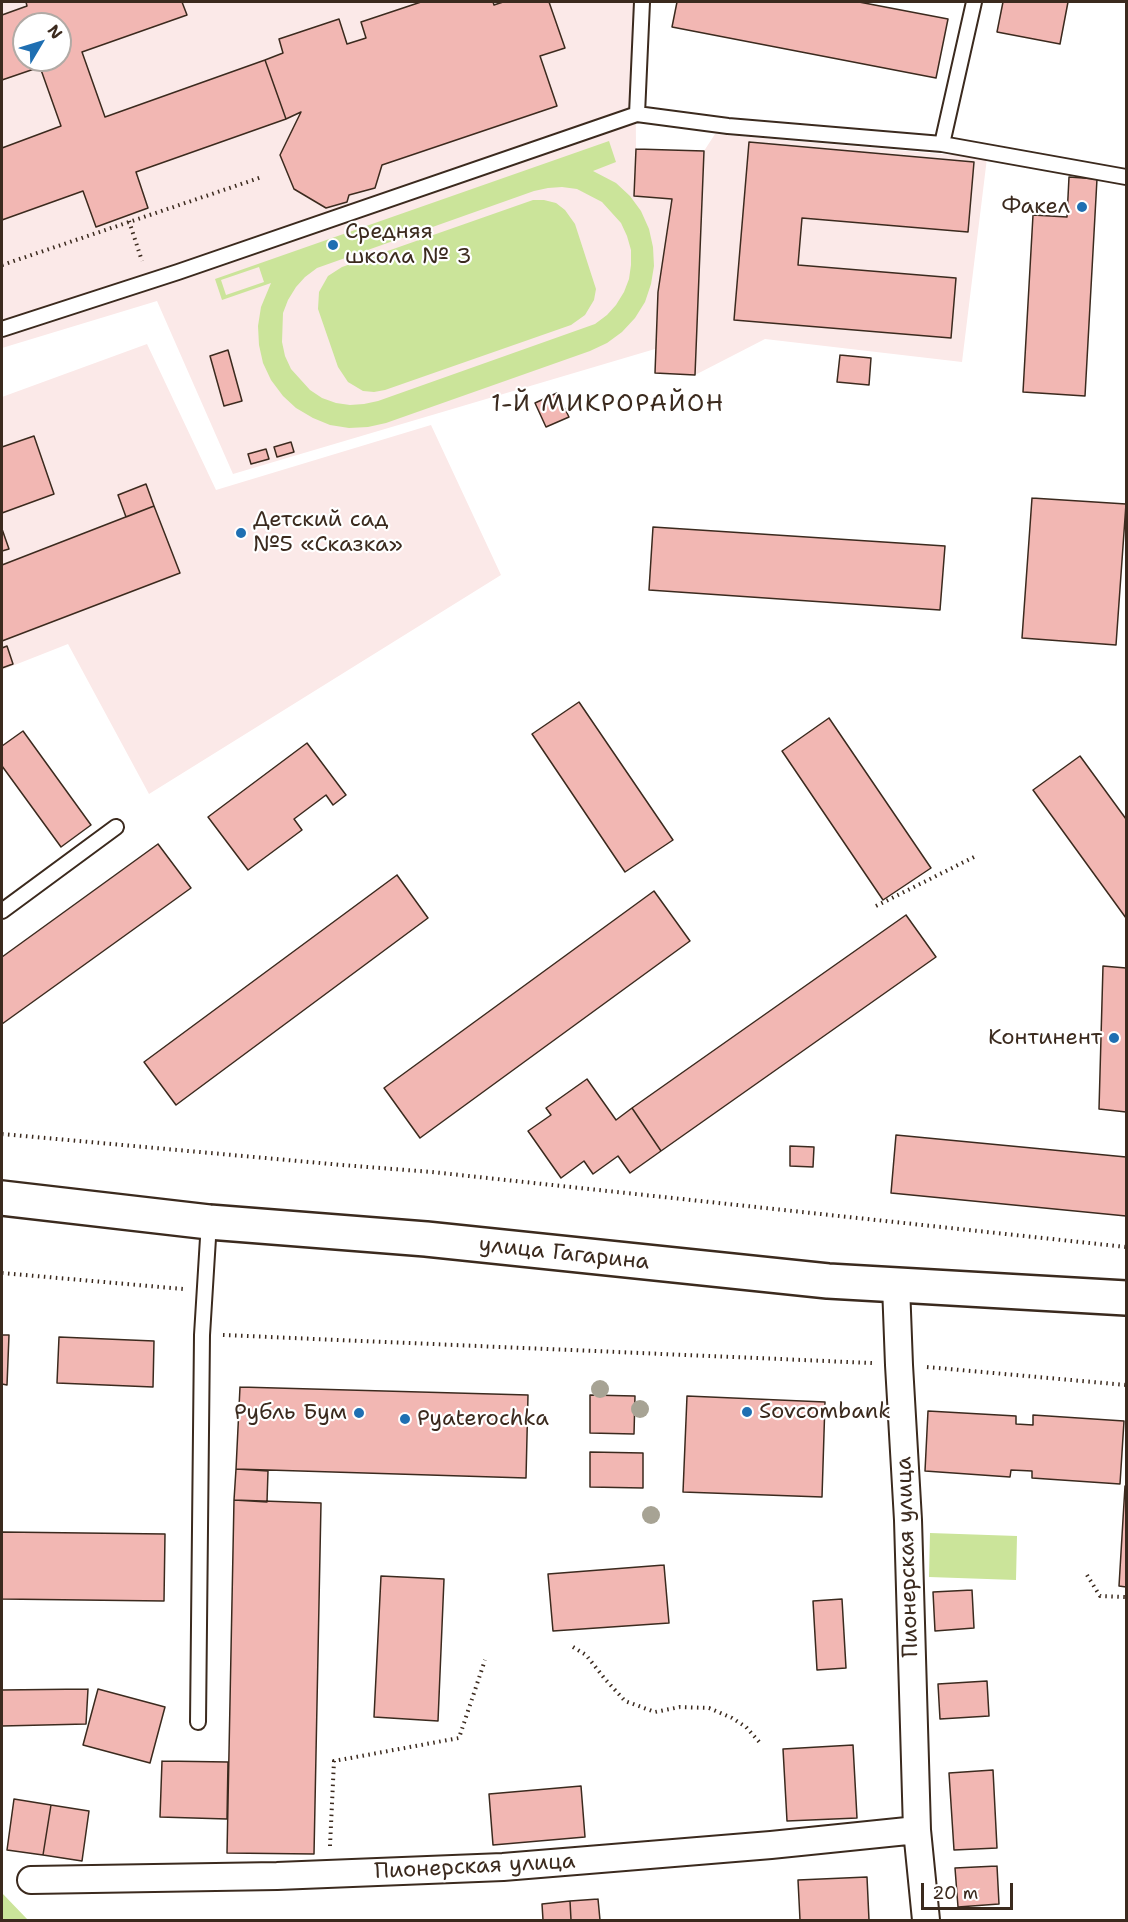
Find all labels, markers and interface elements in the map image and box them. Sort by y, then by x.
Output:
north arrow [12,12,72,72]
text: N [43,20,67,43]
place label: Факел [1001,194,1070,220]
marker: Факел [1075,200,1089,214]
place label: Средняя школа № 3 [345,219,472,270]
marker: Средняя школа № 3 [326,238,340,252]
district label: 1-Й МИКРОРАЙОН [491,391,725,419]
place label: Детский сад №5 «Сказка» [253,507,403,558]
marker: Детский сад №5 «Сказка» [234,526,248,540]
place label: Континент [988,1025,1102,1051]
marker: Континент [1107,1031,1121,1045]
street label: улица Гагарина [477,1232,651,1276]
place label: Sovcombank [759,1399,891,1425]
place label: Рубль Бум [234,1400,347,1426]
marker: Sovcombank [740,1405,754,1419]
marker: Рубль Бум [352,1406,366,1420]
place label: Pyaterochka [417,1406,549,1432]
marker: Pyaterochka [398,1412,412,1426]
street label: Пионерская улица [891,1456,925,1658]
street label: Пионерская улица [374,1849,576,1885]
scale bar [924,1871,1016,1909]
text: 20 m [932,1881,978,1905]

